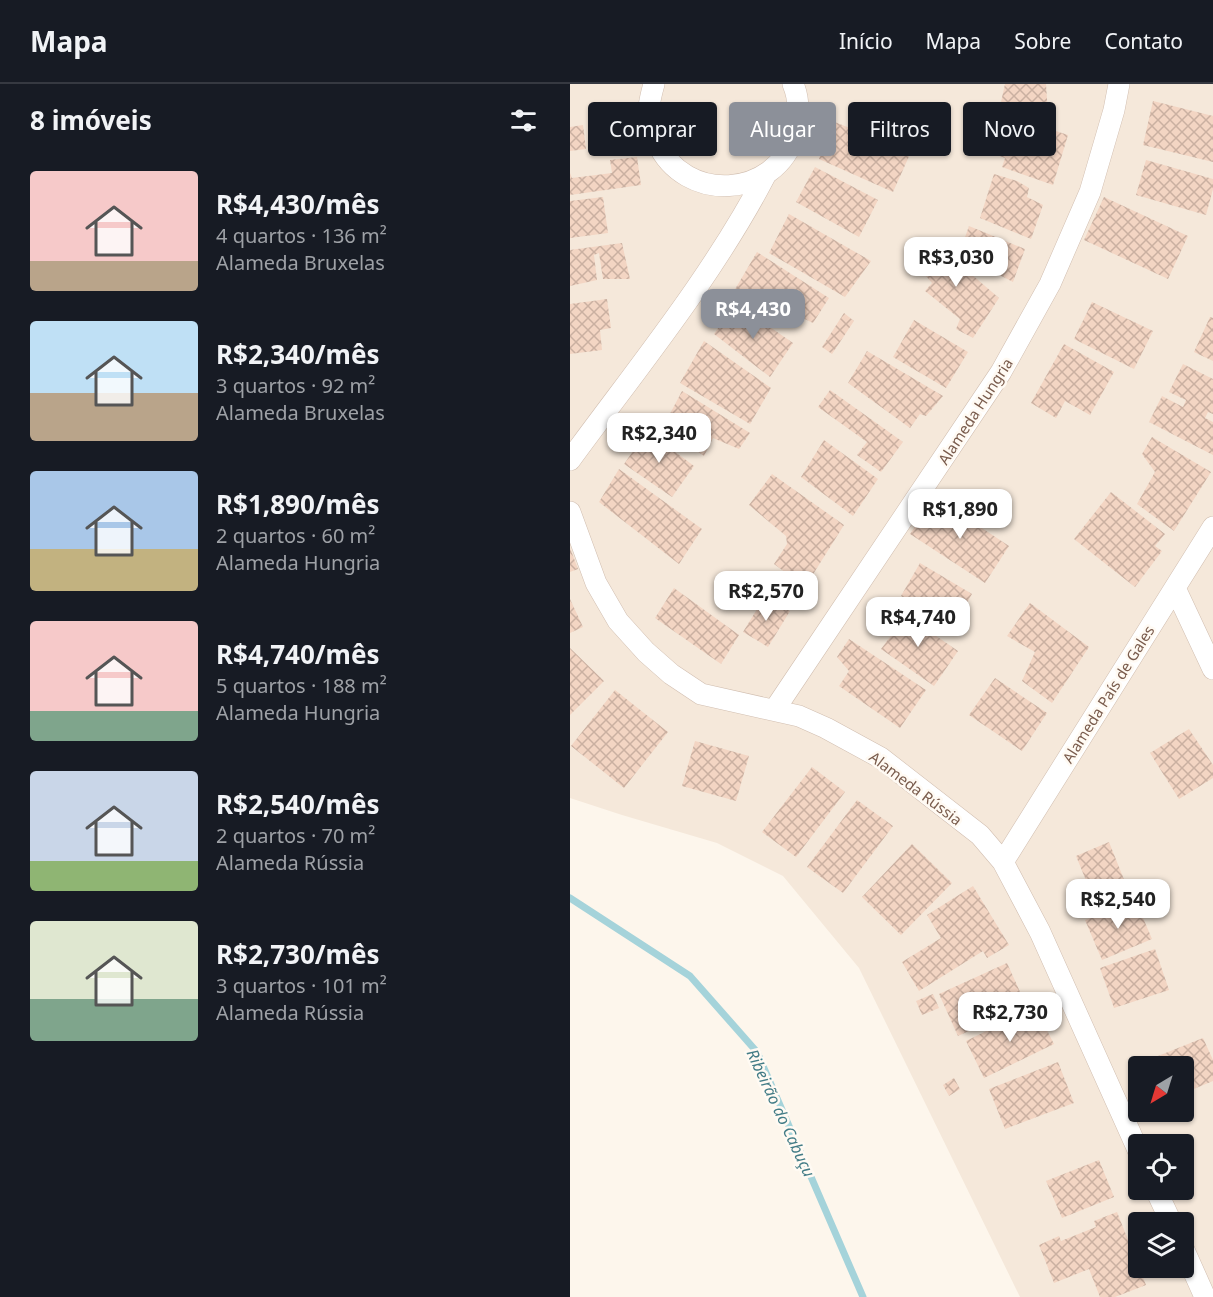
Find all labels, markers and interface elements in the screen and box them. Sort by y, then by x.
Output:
text: Mapa [30,22,108,60]
text: Início [839,27,893,55]
text: Mapa [926,27,981,55]
text: Sobre [1014,27,1071,55]
text: Contato [1104,27,1183,55]
text: 8 imóveis [30,102,152,138]
chip: Comprar [588,102,717,156]
chip: Alugar [729,102,836,156]
chip: Filtros [848,102,951,156]
chip: Novo [963,102,1056,156]
icon: filters [507,104,540,137]
text: R$4,430/mês [216,186,380,222]
icon: home [78,195,150,267]
text: 4 quartos · 136 m² [216,222,387,249]
pin: R$3,030 [901,237,1011,288]
text: R$3,030 [918,243,994,270]
text: Alameda Bruxelas [216,249,385,276]
pin: R$4,430 [698,289,808,340]
text: R$4,430 [715,295,791,322]
text: R$2,340/mês [216,336,380,372]
icon: home [78,345,150,417]
street label: Alameda Hungria [933,354,1017,468]
text: 3 quartos · 92 m² [216,372,375,399]
text: Alameda Bruxelas [216,399,385,426]
pin: R$2,340 [604,413,714,464]
text: R$2,340 [621,419,697,446]
text: R$1,890/mês [216,486,380,522]
pin: R$1,890 [905,489,1015,540]
icon: home [78,495,150,567]
text: R$1,890 [922,495,998,522]
text: 2 quartos · 60 m² [216,522,375,549]
text: Alameda Hungria [216,549,380,576]
pin: R$2,570 [711,571,821,622]
text: R$2,570 [728,577,804,604]
pin: R$4,740 [863,597,973,648]
text: R$4,740 [880,603,956,630]
street label: Alameda País de Gales [1057,621,1159,767]
text: R$4,740/mês [216,636,380,672]
icon: home [78,645,150,717]
text: 5 quartos · 188 m² [216,672,387,699]
text: Alameda Hungria [216,699,380,726]
street label: Alameda Rússia [866,747,966,829]
text: R$2,540/mês [216,786,380,822]
icon: home [78,795,150,867]
text: 2 quartos · 70 m² [216,822,375,849]
text: Alameda Rússia [216,849,364,876]
pin: R$2,540 [1063,879,1173,930]
text: R$2,540 [1080,885,1156,912]
text: R$2,730/mês [216,936,380,972]
icon: home [78,945,150,1017]
text: 3 quartos · 101 m² [216,972,387,999]
pin: R$2,730 [955,992,1065,1043]
text: R$2,730 [972,998,1048,1025]
text: Alameda Rússia [216,999,364,1026]
water label: Ribeirão do Cabuçu [742,1045,820,1181]
north arrow [1128,1056,1194,1122]
map controls [1128,1056,1194,1278]
button: locate [1128,1134,1194,1200]
button: layers [1128,1212,1194,1278]

